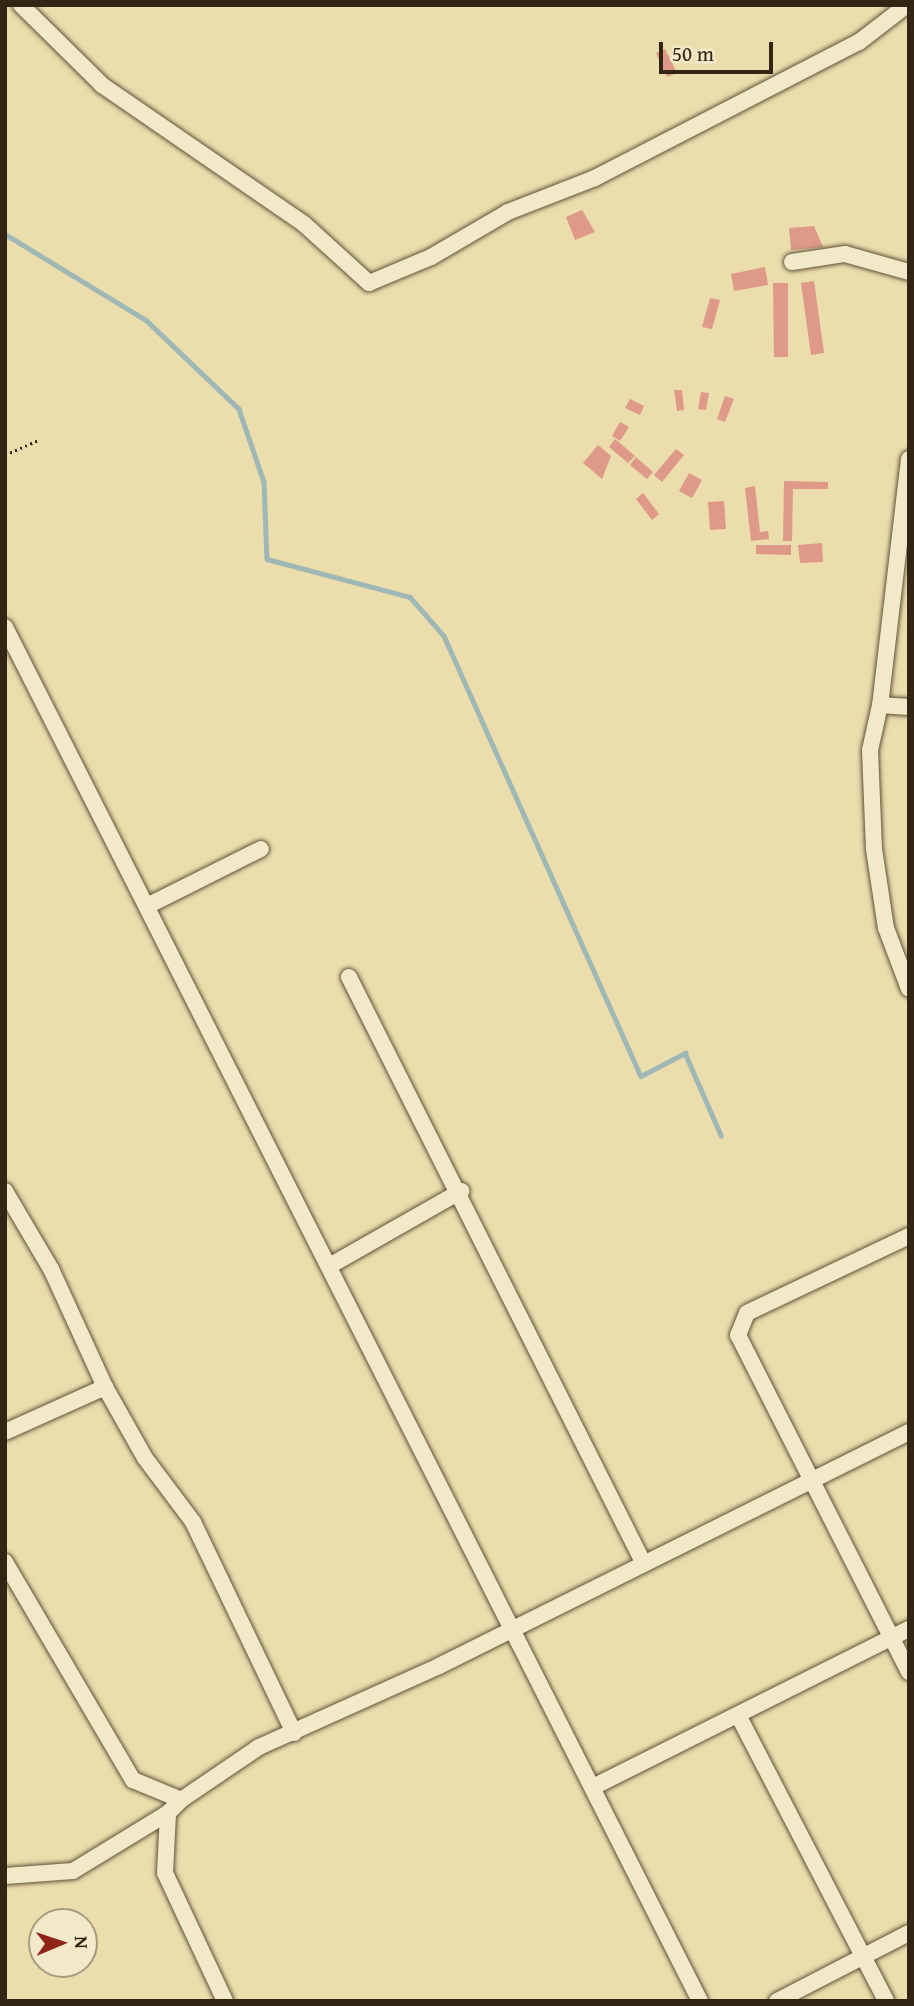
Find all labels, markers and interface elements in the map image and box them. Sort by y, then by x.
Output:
scale bar [662,28,776,72]
text: 50 m [672,38,714,69]
north arrow [28,1908,98,1978]
text: N [68,1935,96,1949]

